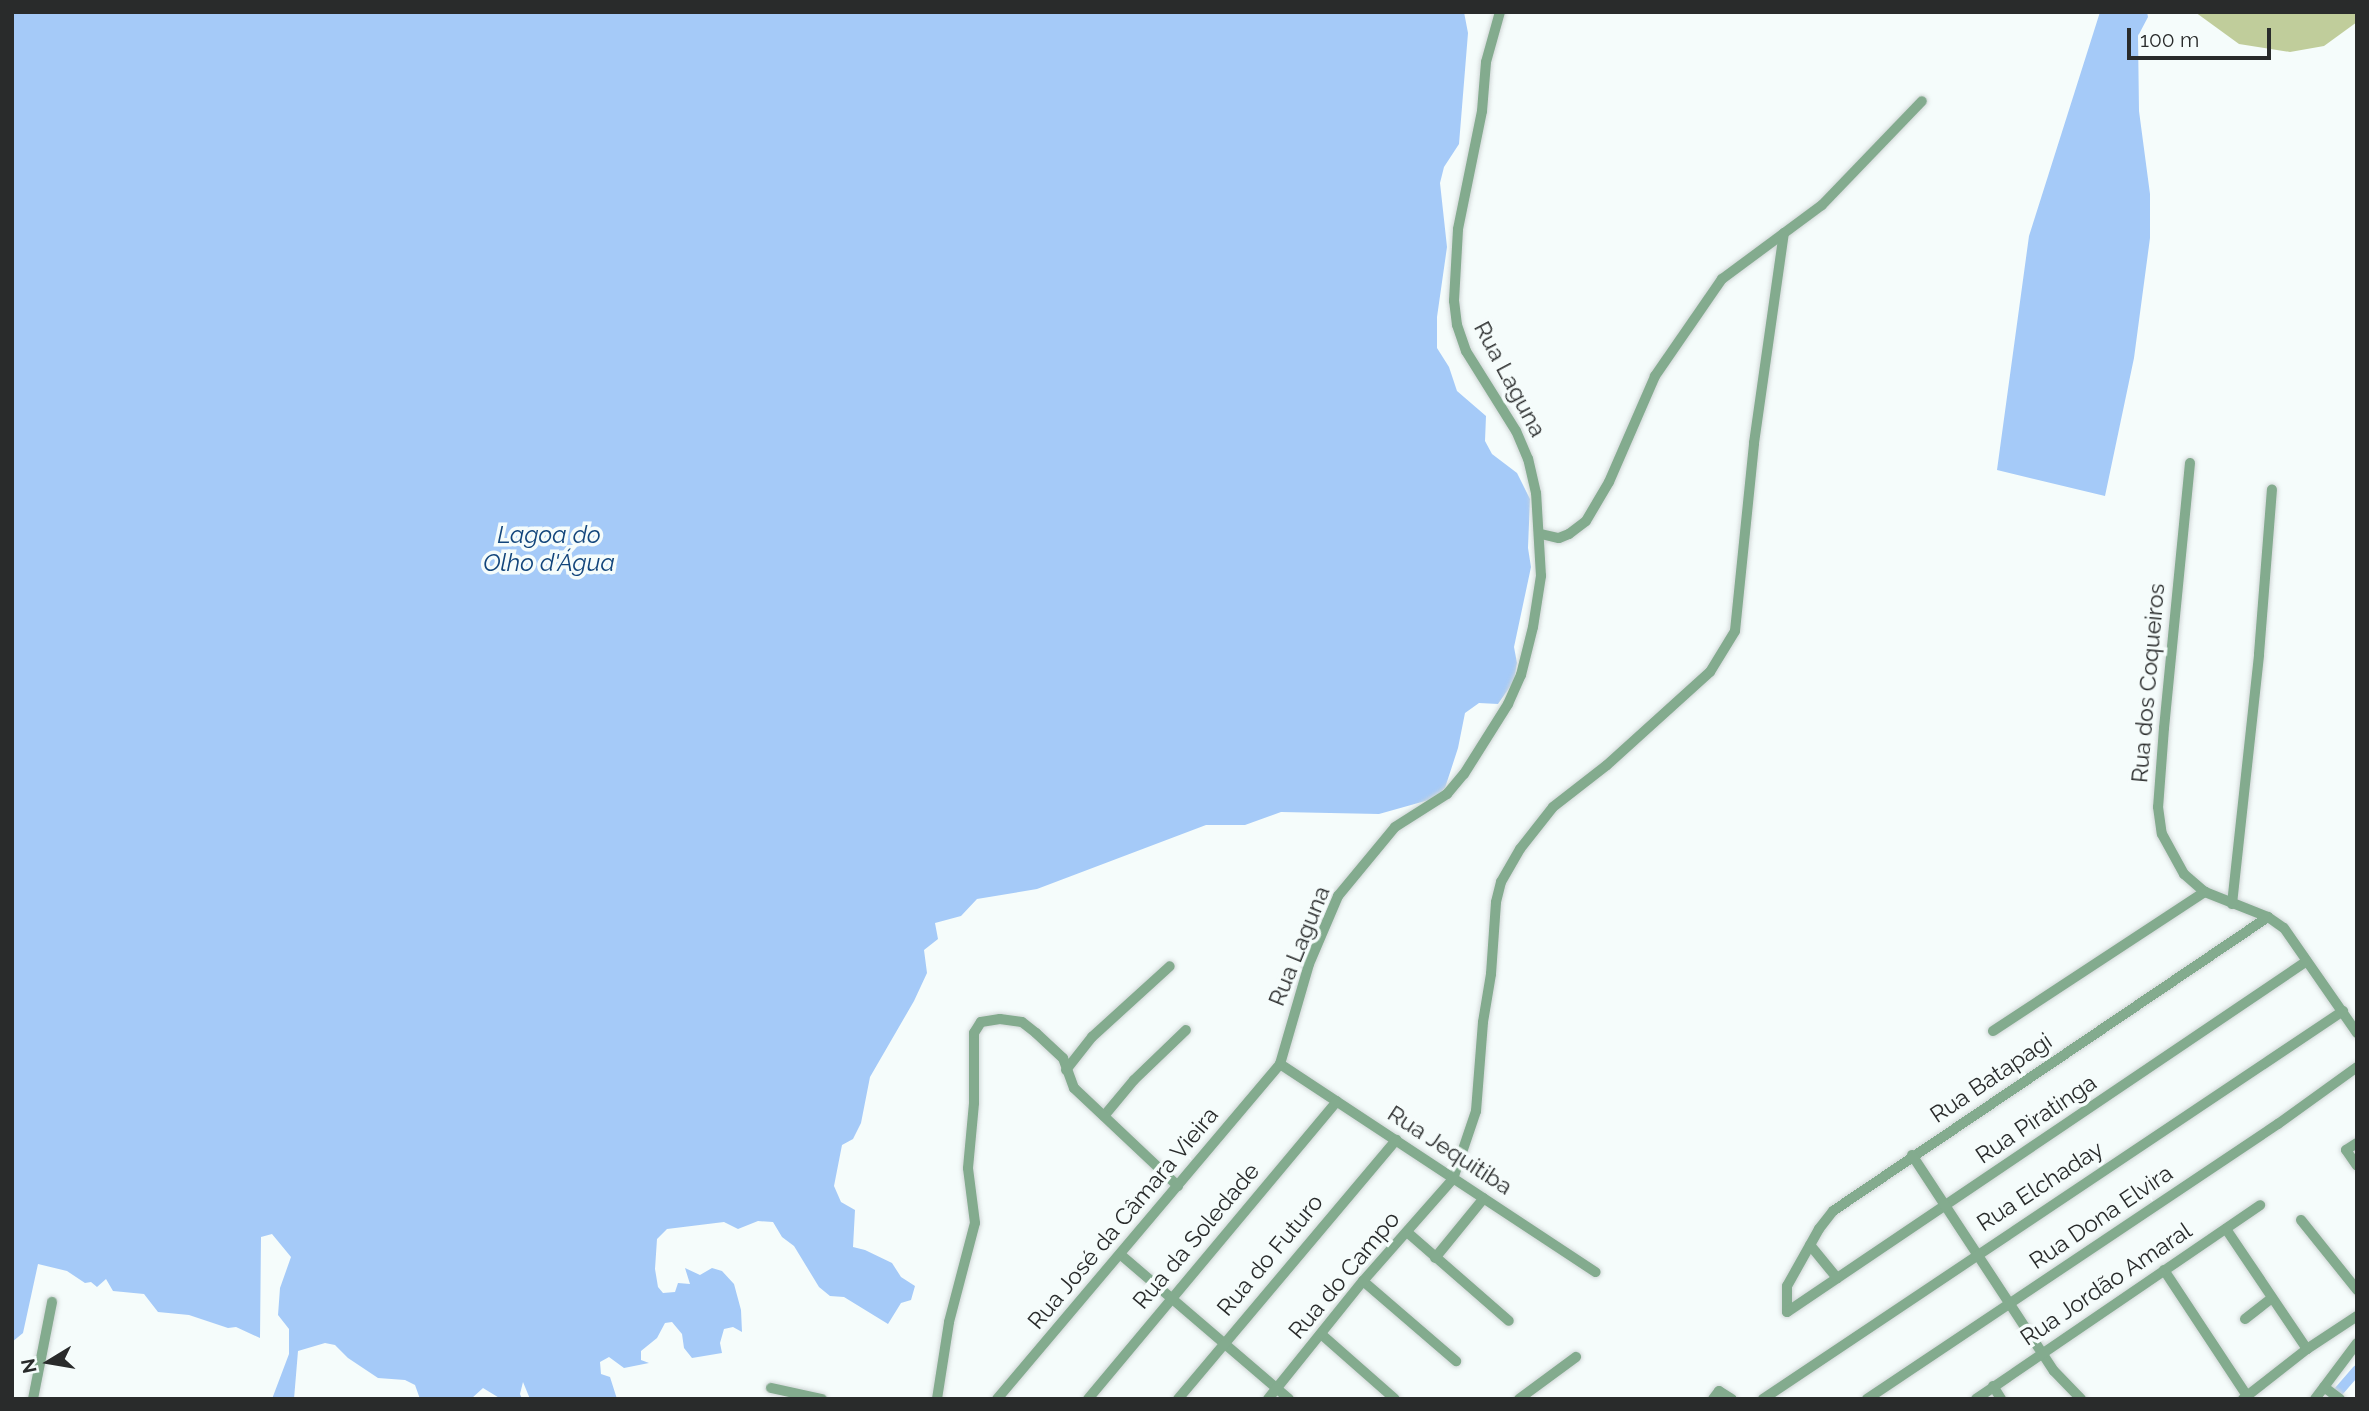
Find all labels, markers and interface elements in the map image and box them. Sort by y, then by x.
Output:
scale bar [2131,14,2274,58]
text: 100 m [2140,27,2199,52]
street label: Rua Laguna [1468,317,1552,441]
water label: Lagoa do Olho d'Água [483,521,615,577]
street label: Rua dos Coqueiros [2126,582,2170,784]
street label: Rua Laguna [1262,882,1336,1010]
street label: Rua Batapagi [1925,1027,2057,1129]
street label: Rua Piratinga [1970,1069,2102,1169]
street label: Rua Jequitiba [1382,1099,1518,1201]
street label: Rua José da Câmara Vieira [1022,1101,1224,1335]
street label: Rua Elchaday [1972,1135,2108,1237]
street label: Rua da Soledade [1127,1158,1265,1314]
street label: Rua Dona Elvira [2024,1159,2178,1275]
street label: Rua do Futuro [1211,1189,1329,1321]
street label: Rua do Campo [1283,1206,1405,1344]
street label: Rua Jordão Amaral [2015,1216,2197,1352]
north arrow [14,1327,84,1397]
text: N [16,1357,41,1375]

